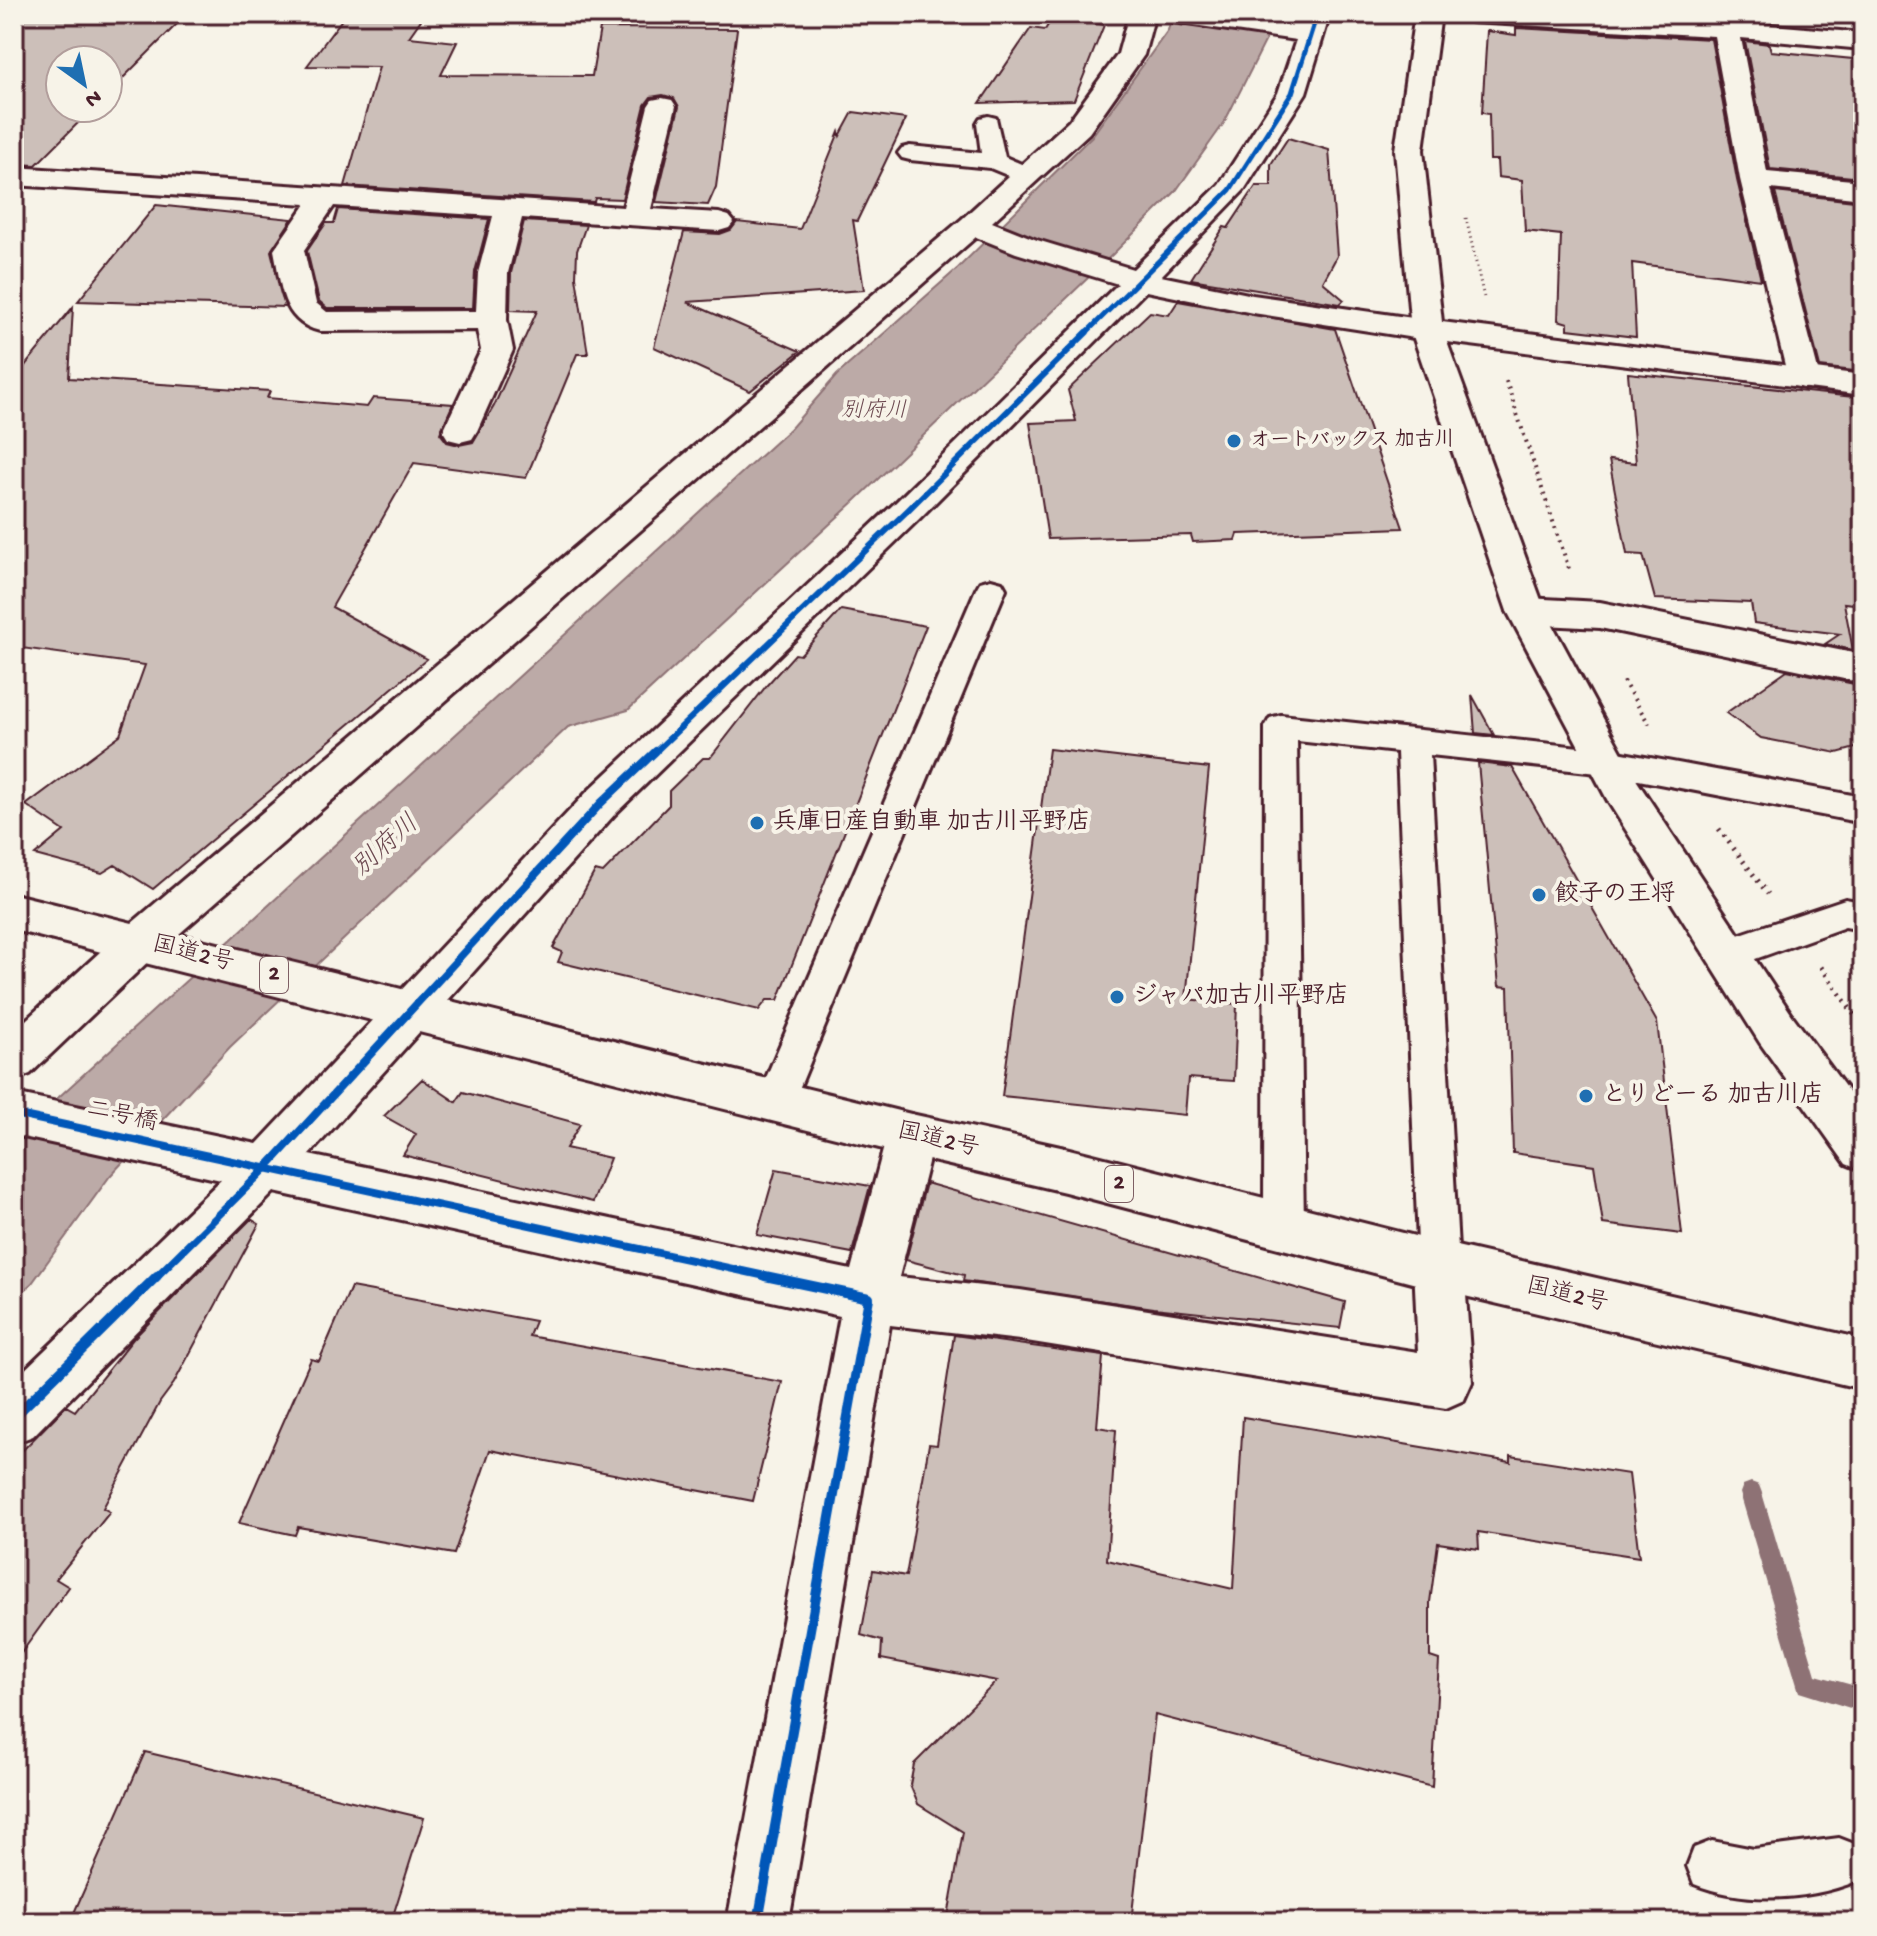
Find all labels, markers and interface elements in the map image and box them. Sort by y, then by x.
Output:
north arrow [44,44,124,124]
text: N [80,83,106,112]
water label: 別府川 [841,398,907,425]
place label: オートバックス 加古川 [1250,428,1455,453]
marker: オートバックス 加古川 [1225,432,1243,450]
water label: 別府川 [346,808,426,885]
place label: 兵庫日産自動車 加古川平野店 [773,808,1091,838]
marker: 兵庫日産自動車 加古川平野店 [748,814,766,832]
place label: 餃子の王将 [1555,880,1675,910]
marker: 餃子の王将 [1530,886,1548,904]
street label: 国道2号 [149,930,237,979]
road number: 2 [260,957,288,993]
place label: ジャパ加古川平野店 [1133,982,1349,1012]
marker: ジャパ加古川平野店 [1108,988,1126,1006]
place label: とりどーる 加古川店 [1602,1081,1824,1111]
marker: とりどーる 加古川店 [1577,1087,1595,1105]
street label: 二号橋 [84,1095,160,1139]
street label: 国道2号 [894,1116,982,1165]
road number: 2 [1105,1166,1133,1202]
street label: 国道2号 [1523,1271,1611,1320]

